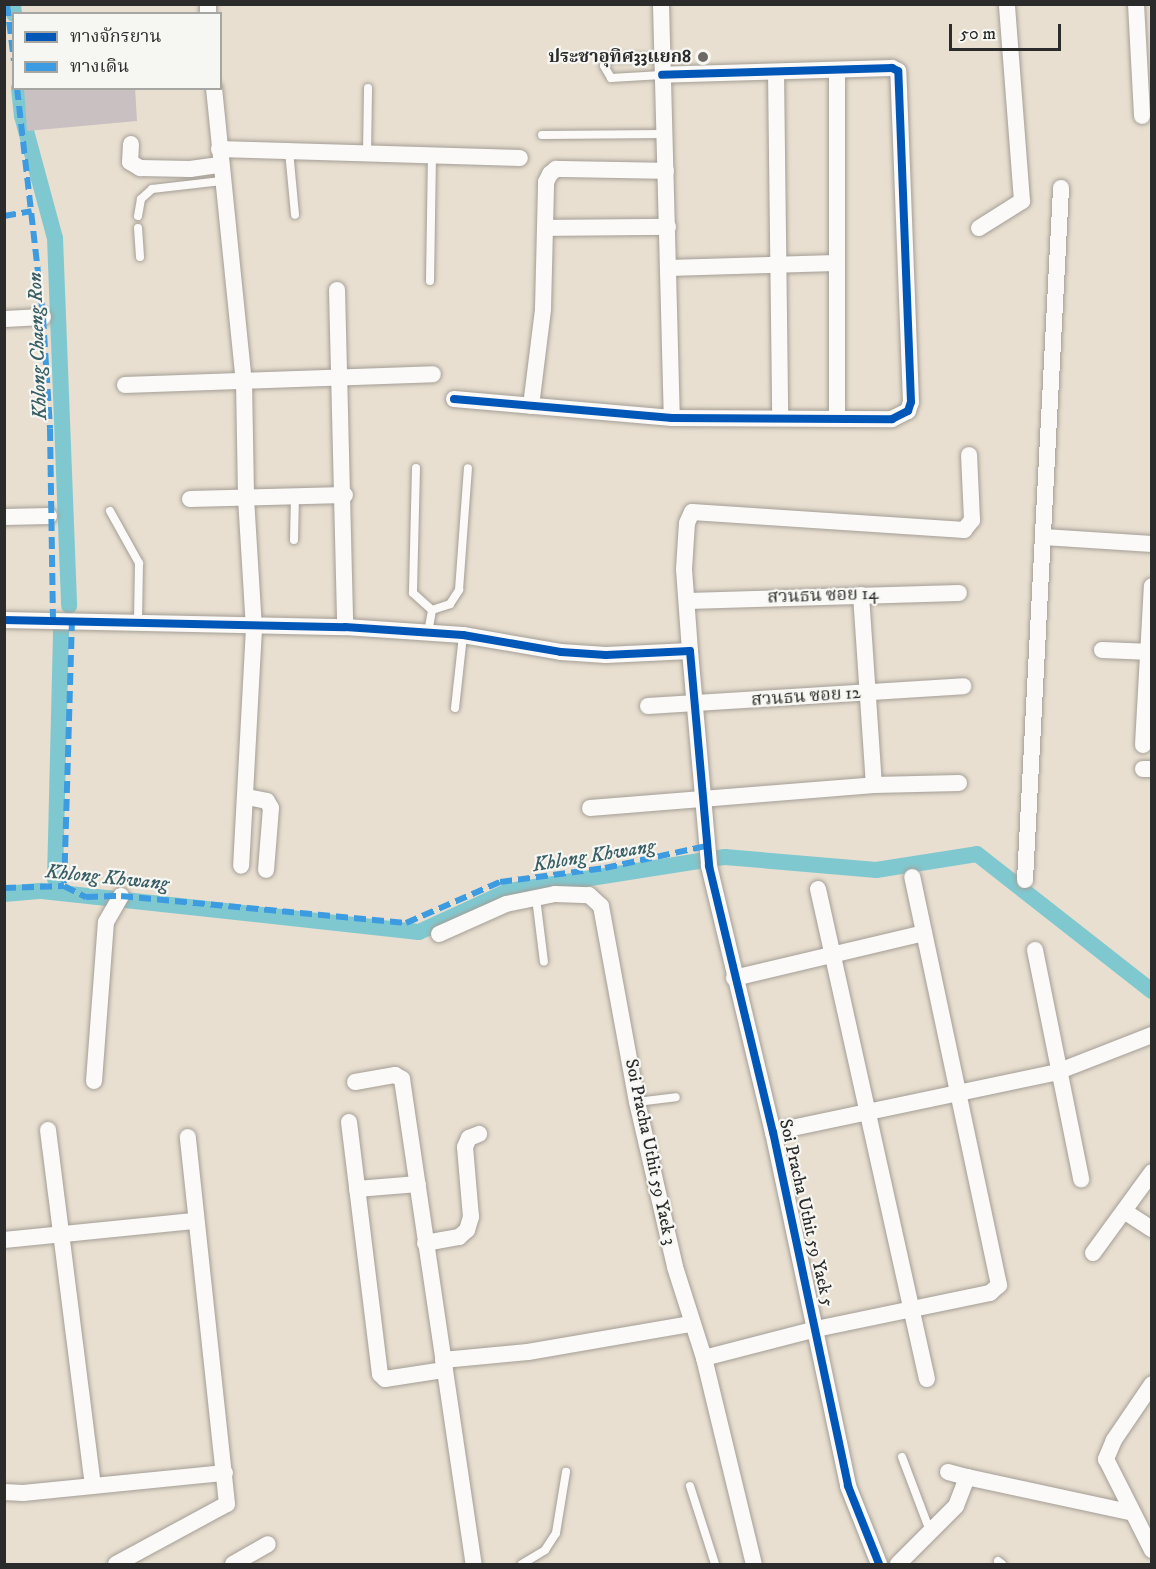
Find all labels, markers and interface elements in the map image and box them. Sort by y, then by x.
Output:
legend [12,12,222,90]
scale bar [952,12,1064,50]
text: 50 m [960,23,996,45]
text: ทางจักรยาน [70,26,161,48]
place label: ประชาอุทิศ33แยก8 [548,46,691,68]
marker: ประชาอุทิศ33แยก8 [696,50,710,64]
text: ทางเดิน [70,56,129,78]
water label: Khlong Chaeng Ron [23,272,53,420]
street label: สวนธน ซอย 14 [767,583,879,609]
street label: สวนธน ซอย 12 [751,682,861,712]
water label: Khlong Khwang [531,834,657,878]
water label: Khlong Khwang [44,860,170,896]
street label: Soi Pracha Uthit 59 Yaek 3 [620,1057,680,1247]
street label: Soi Pracha Uthit 59 Yaek 5 [774,1117,838,1309]

